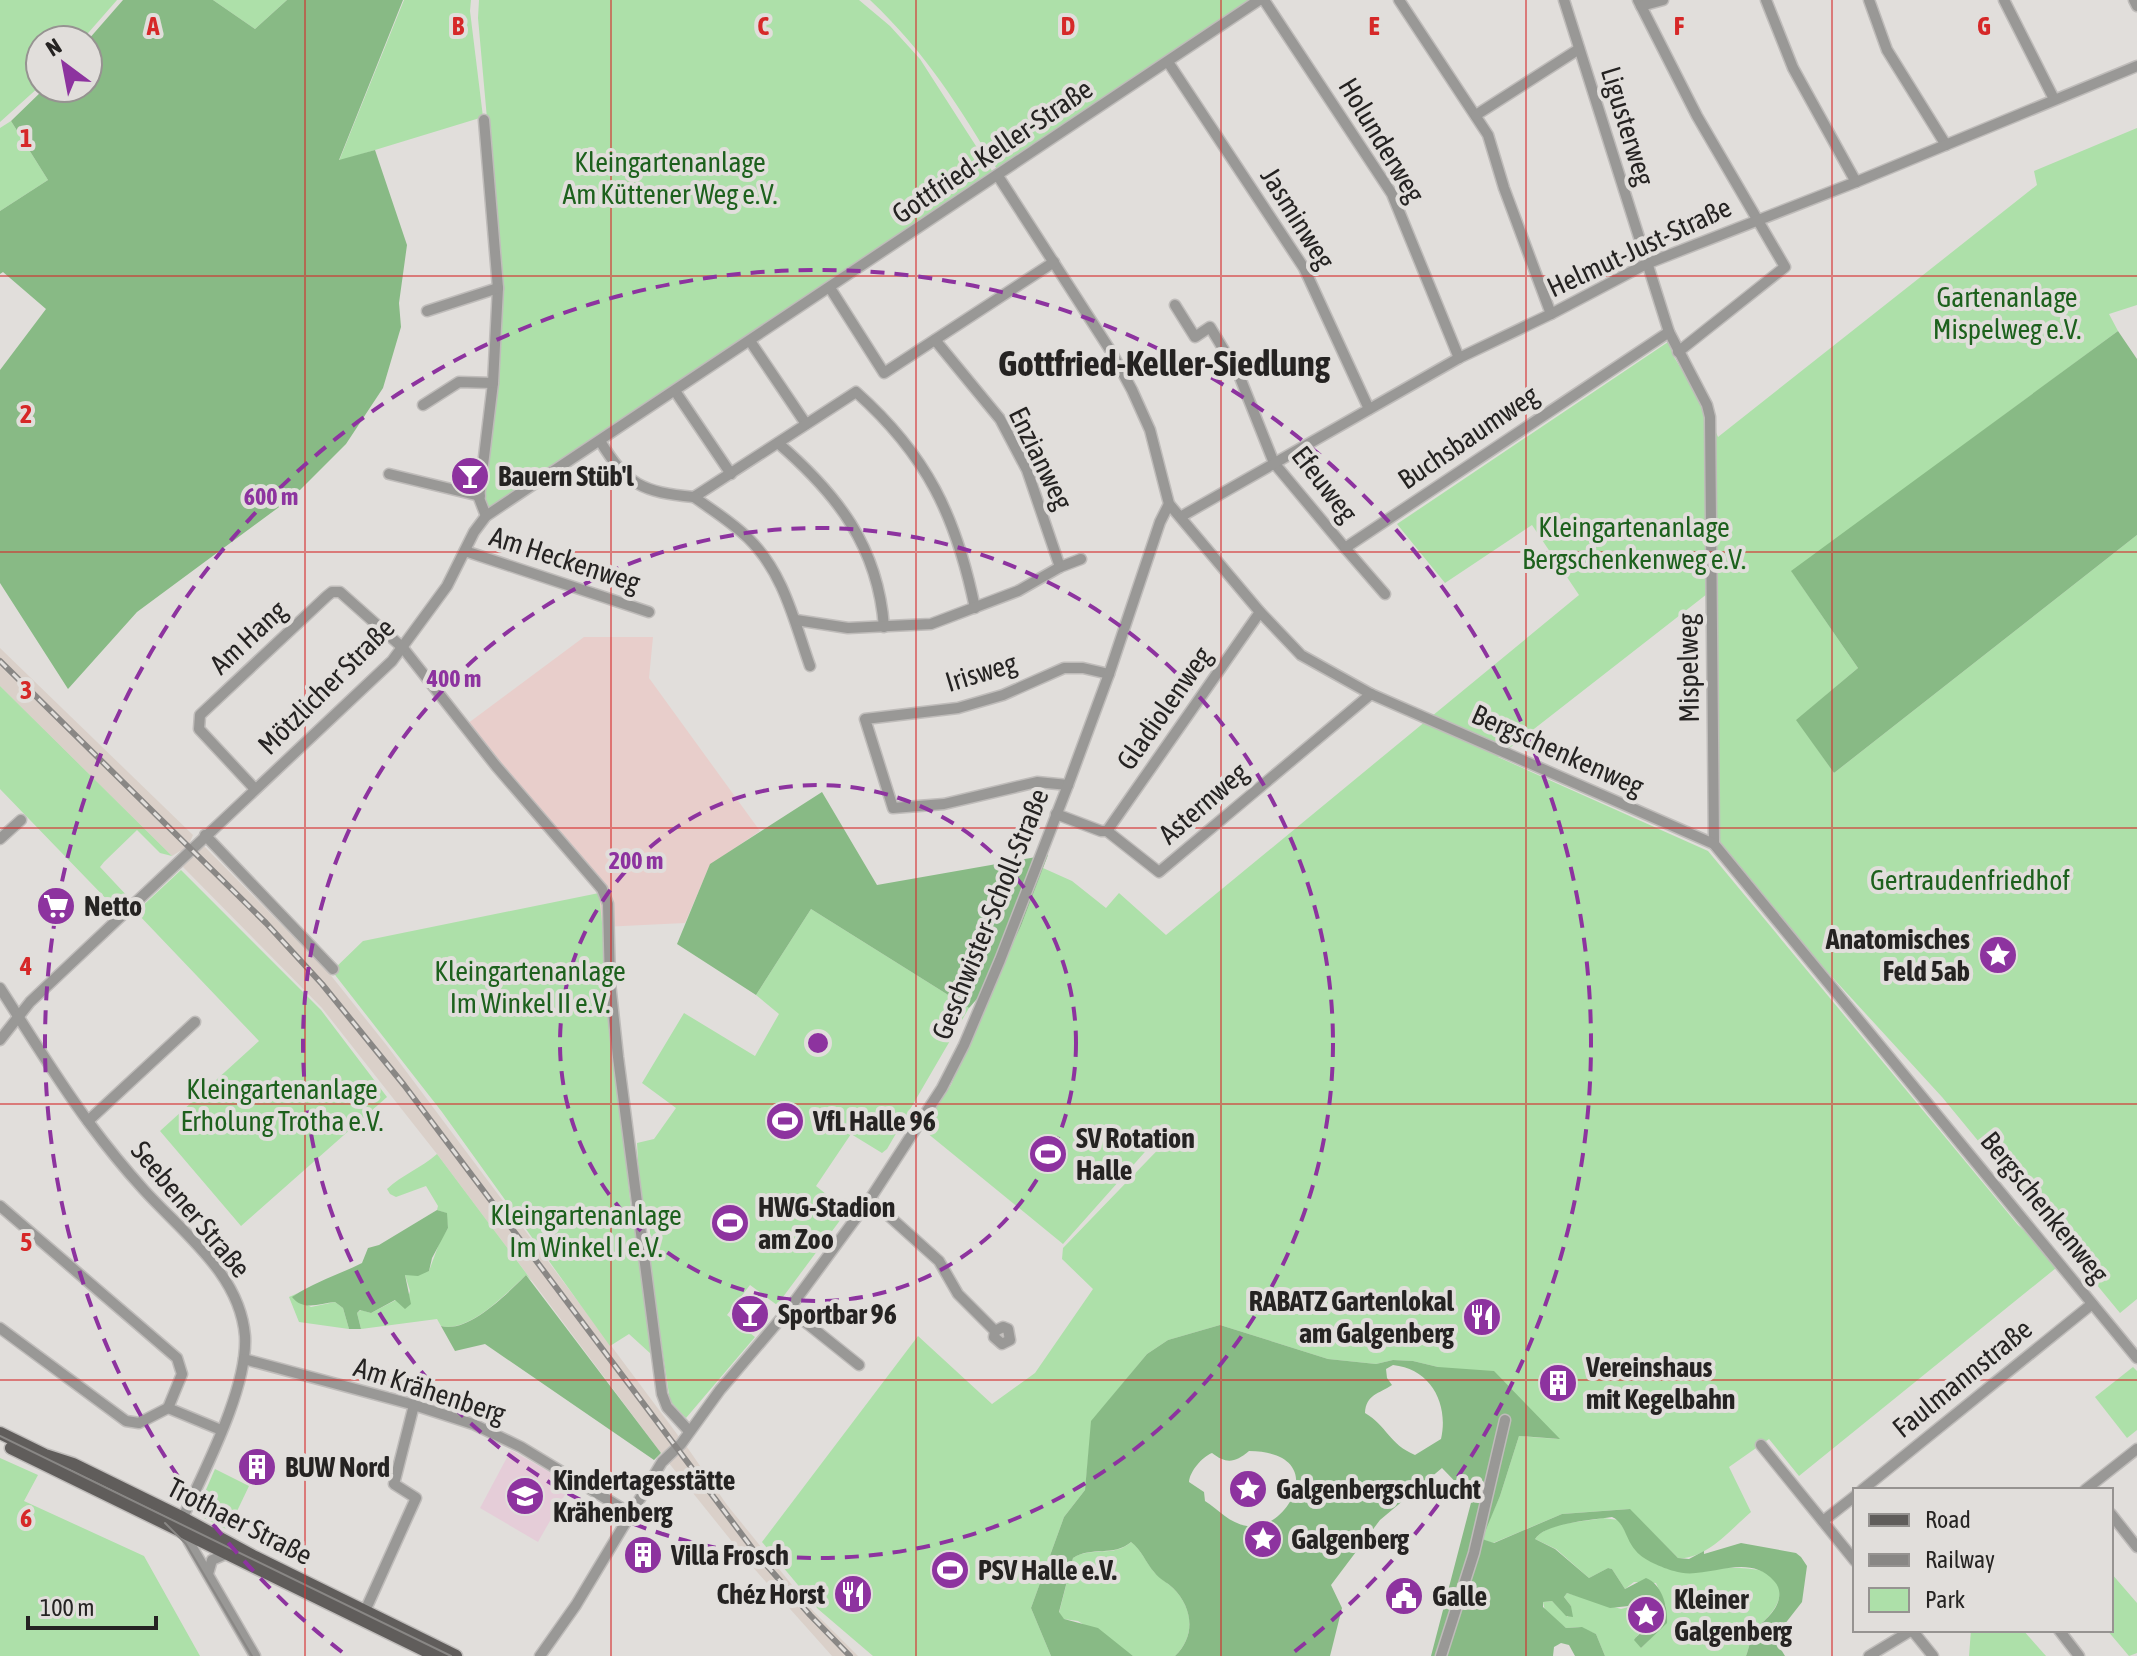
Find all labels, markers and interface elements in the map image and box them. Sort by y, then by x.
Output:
text: A [146,11,160,41]
text: B [452,11,465,41]
text: C [757,11,769,41]
text: D [1061,11,1075,41]
text: E [1368,11,1380,41]
text: F [1674,11,1685,41]
text: G [1977,11,1991,41]
north arrow [24,24,104,104]
text: N [41,33,66,62]
street label: Ligusterweg [1595,63,1661,189]
street label: Gottfried-Keller-Straße [886,72,1098,230]
street label: Holunderweg [1332,72,1432,208]
text: 1 [20,123,32,153]
park label: Kleingartenanlage Am Küttener Weg e.V. [563,146,777,210]
street label: Jasminweg [1254,162,1342,274]
street label: Helmut-Just-Straße [1542,190,1736,304]
park label: Gartenanlage Mispelweg e.V. [1933,281,2081,345]
district label: Gottfried-Keller-Siedlung [998,342,1331,384]
street label: Buchsbaumweg [1392,378,1544,496]
text: 2 [20,399,32,429]
street label: Enzianweg [1003,402,1079,514]
street label: Efeuweg [1286,440,1364,528]
bar icon: Bauern Stüb'l [449,455,491,497]
place label: Bauern Stüb'l [498,460,634,492]
text: 600 m [244,483,298,510]
park label: Kleingartenanlage Bergschenkenweg e.V. [1522,511,1746,575]
street label: Am Heckenweg [486,520,644,598]
street label: Am Hang [203,594,293,680]
street label: Mötzlicher Straße [251,611,401,761]
street label: Mispelweg [1671,613,1705,723]
street label: Gladiolenweg [1110,640,1218,776]
street label: Irisweg [941,646,1021,698]
text: 400 m [426,665,481,692]
text: 3 [20,675,32,705]
street label: Bergschenkenweg [1467,698,1649,802]
street label: Asternweg [1152,756,1254,850]
street label: Geschwister-Scholl-Straße [925,784,1055,1044]
text: 200 m [609,847,663,874]
park label: Gertraudenfriedhof [1870,864,2070,896]
supermarket icon: Netto [35,885,77,927]
place label: Netto [84,890,142,922]
place label: Anatomisches Feld 5ab [1825,923,1970,987]
place icon: Anatomisches Feld 5ab [1977,934,2019,976]
text: 4 [19,951,32,981]
park label: Kleingartenanlage Im Winkel II e.V. [434,955,626,1019]
centre of rings [804,1029,832,1057]
park label: Kleingartenanlage Erholung Trotha e.V. [180,1073,384,1137]
sports icon: VfL Halle 96 [764,1100,806,1142]
place label: VfL Halle 96 [812,1105,936,1137]
place label: SV Rotation Halle [1076,1122,1195,1186]
street label: Bergschenkenweg [1974,1125,2116,1289]
sports icon: SV Rotation Halle [1027,1133,1069,1175]
street label: Seebener Straße [125,1134,257,1284]
place label: HWG-Stadion am Zoo [758,1191,895,1255]
park label: Kleingartenanlage Im Winkel I e.V. [490,1199,682,1263]
sports icon: HWG-Stadion am Zoo [709,1202,751,1244]
text: 5 [20,1227,32,1257]
place label: RABATZ Gartenlokal am Galgenberg [1249,1285,1455,1349]
bar icon: Sportbar 96 [729,1293,771,1335]
restaurant icon: RABATZ Gartenlokal am Galgenberg [1461,1296,1503,1338]
place label: Sportbar 96 [778,1298,897,1330]
street label: Faulmannstraße [1886,1312,2038,1444]
street label: Am Krähenberg [350,1350,510,1430]
place label: Vereinshaus mit Kegelbahn [1585,1351,1735,1415]
building icon: Vereinshaus mit Kegelbahn [1537,1362,1579,1404]
building icon: BUW Nord [236,1446,278,1488]
place label: BUW Nord [285,1451,390,1483]
place label: Kindertagesstätte Krähenberg [553,1464,735,1528]
place icon: Galgenbergschlucht [1227,1468,1269,1510]
street label: Trothaer Straße [162,1471,318,1571]
place label: Galgenbergschlucht [1276,1473,1481,1505]
school or university icon: Kindertagesstätte Krähenberg [504,1475,546,1517]
legend [1853,1488,2113,1632]
text: 6 [20,1503,32,1533]
text: Road [1925,1506,1971,1533]
place icon: Galgenberg [1242,1518,1284,1560]
place label: Galgenberg [1291,1523,1410,1555]
building icon: Villa Frosch [622,1534,664,1576]
place label: Villa Frosch [670,1539,789,1571]
text: Railway [1925,1546,1995,1573]
sports icon: PSV Halle e.V. [929,1549,971,1591]
place label: PSV Halle e.V. [978,1554,1117,1586]
restaurant icon: Chéz Horst [832,1573,874,1615]
public building icon: Galle [1383,1575,1425,1617]
place label: Chéz Horst [717,1578,825,1610]
scale bar [28,1580,156,1630]
place label: Galle [1432,1580,1487,1612]
place label: Kleiner Galgenberg [1674,1583,1793,1647]
text: Park [1925,1586,1966,1613]
text: 100 m [40,1594,94,1621]
place icon: Kleiner Galgenberg [1625,1594,1667,1636]

